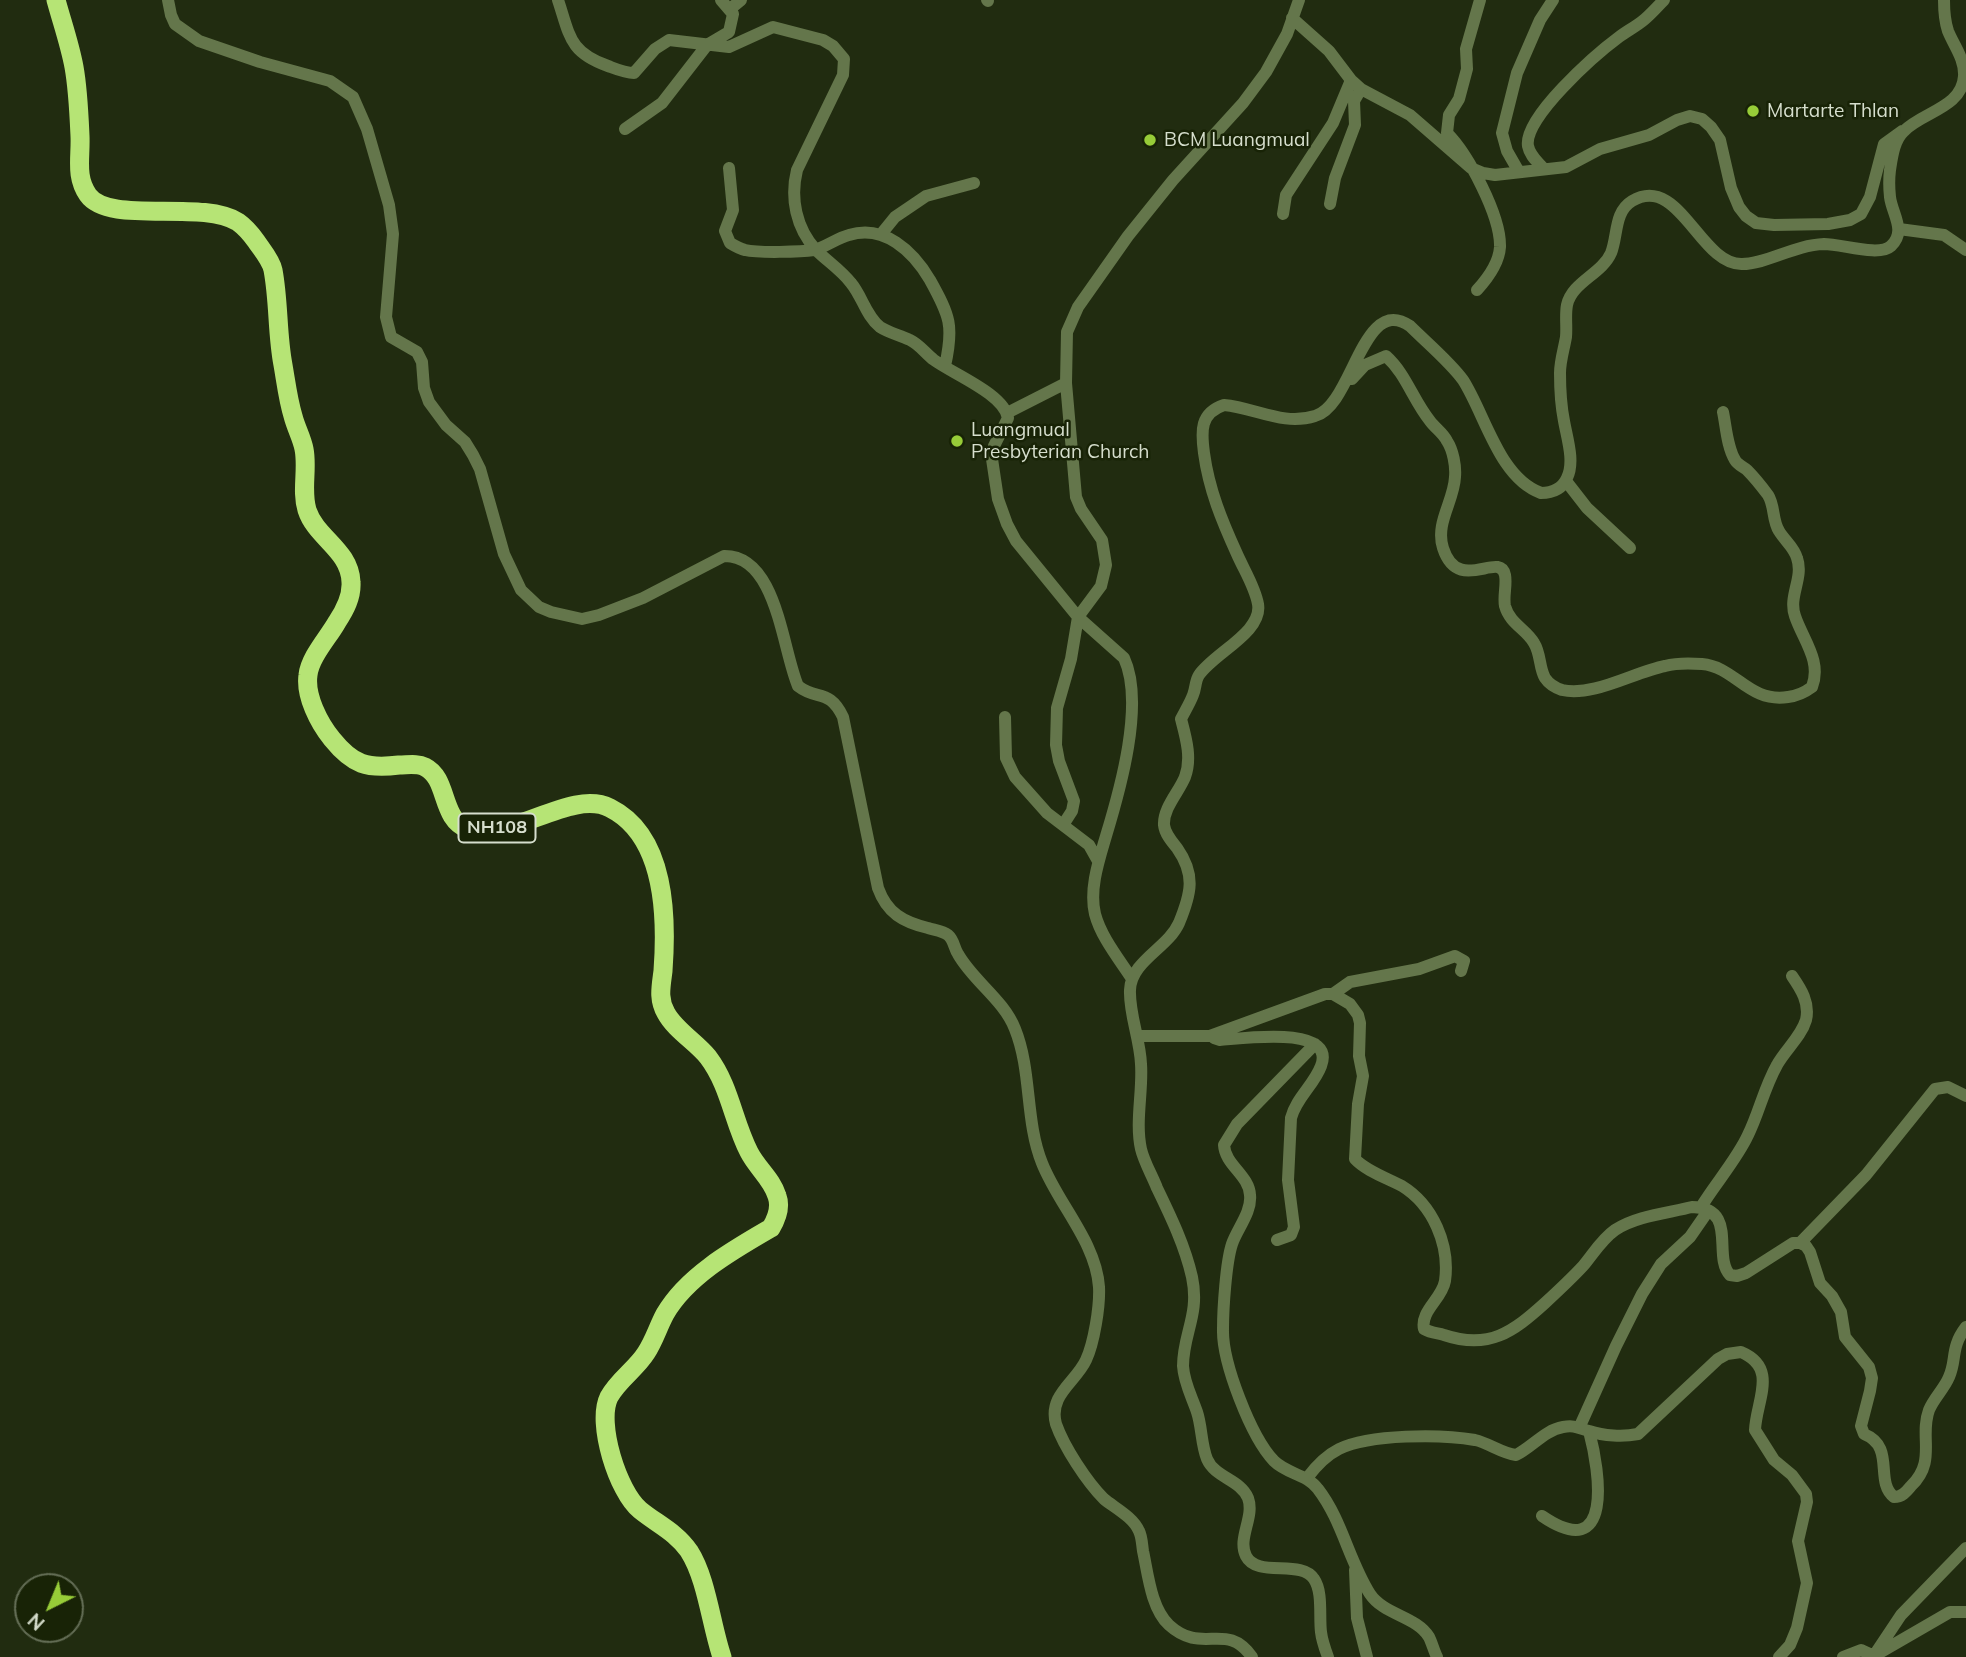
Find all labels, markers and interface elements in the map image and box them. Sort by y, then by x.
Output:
place label: Martarte Thlan [1767,100,1899,122]
marker: Martarte Thlan [1745,103,1761,119]
place label: BCM Luangmual [1164,129,1310,151]
marker: BCM Luangmual [1142,132,1158,148]
place label: Luangmual Presbyterian Church [971,419,1149,463]
marker: Luangmual Presbyterian Church [949,433,965,449]
road number: NH108 [458,814,536,842]
north arrow [14,1573,84,1643]
text: N [23,1608,49,1636]

